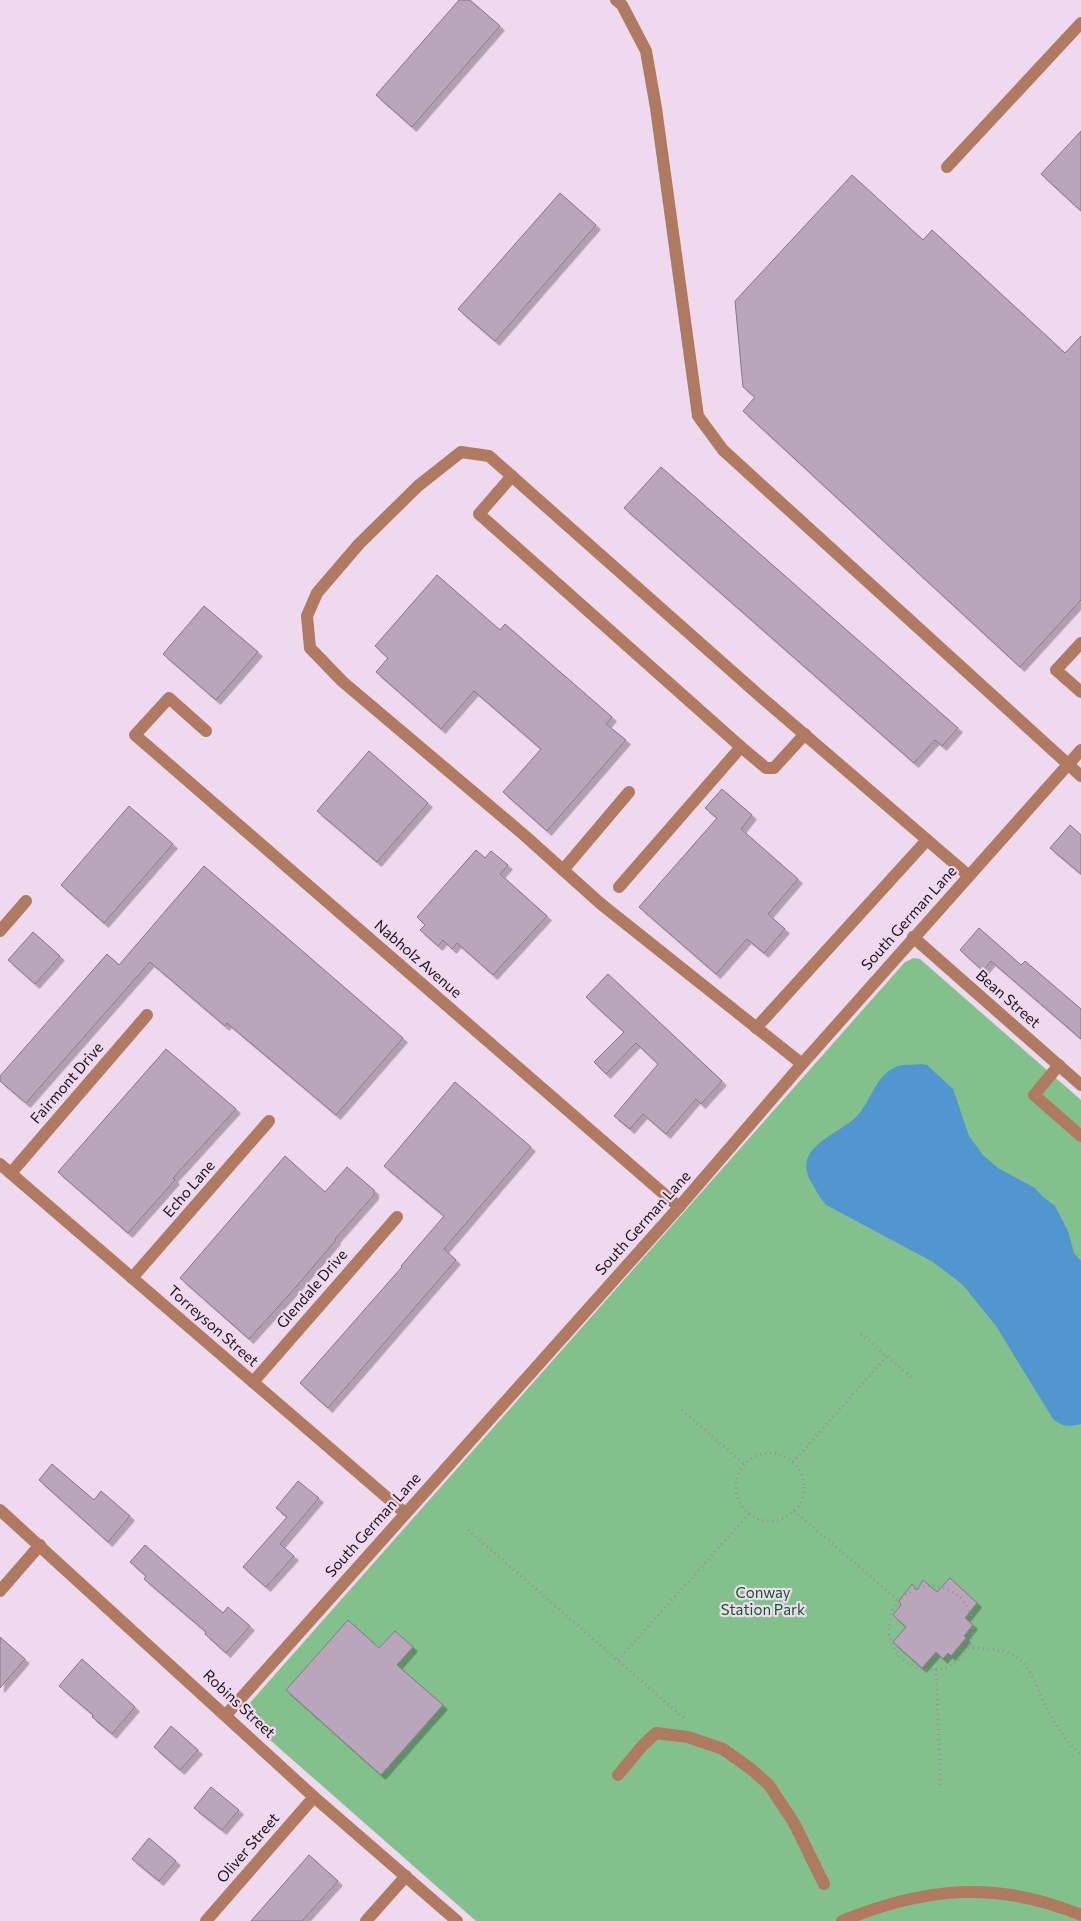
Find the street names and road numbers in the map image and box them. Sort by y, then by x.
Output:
street label: South German Lane [857,861,960,973]
street label: Nabholz Avenue [371,915,466,1001]
street label: Bean Street [973,965,1044,1031]
street label: Fairmont Drive [26,1038,107,1127]
street label: Echo Lane [159,1156,218,1221]
street label: South German Lane [591,1166,694,1278]
street label: Glendale Drive [272,1245,350,1331]
street label: Torreyson Street [165,1281,263,1369]
street label: South German Lane [321,1468,424,1580]
street label: Robins Street [200,1665,279,1741]
street label: Oliver Street [212,1809,282,1886]

